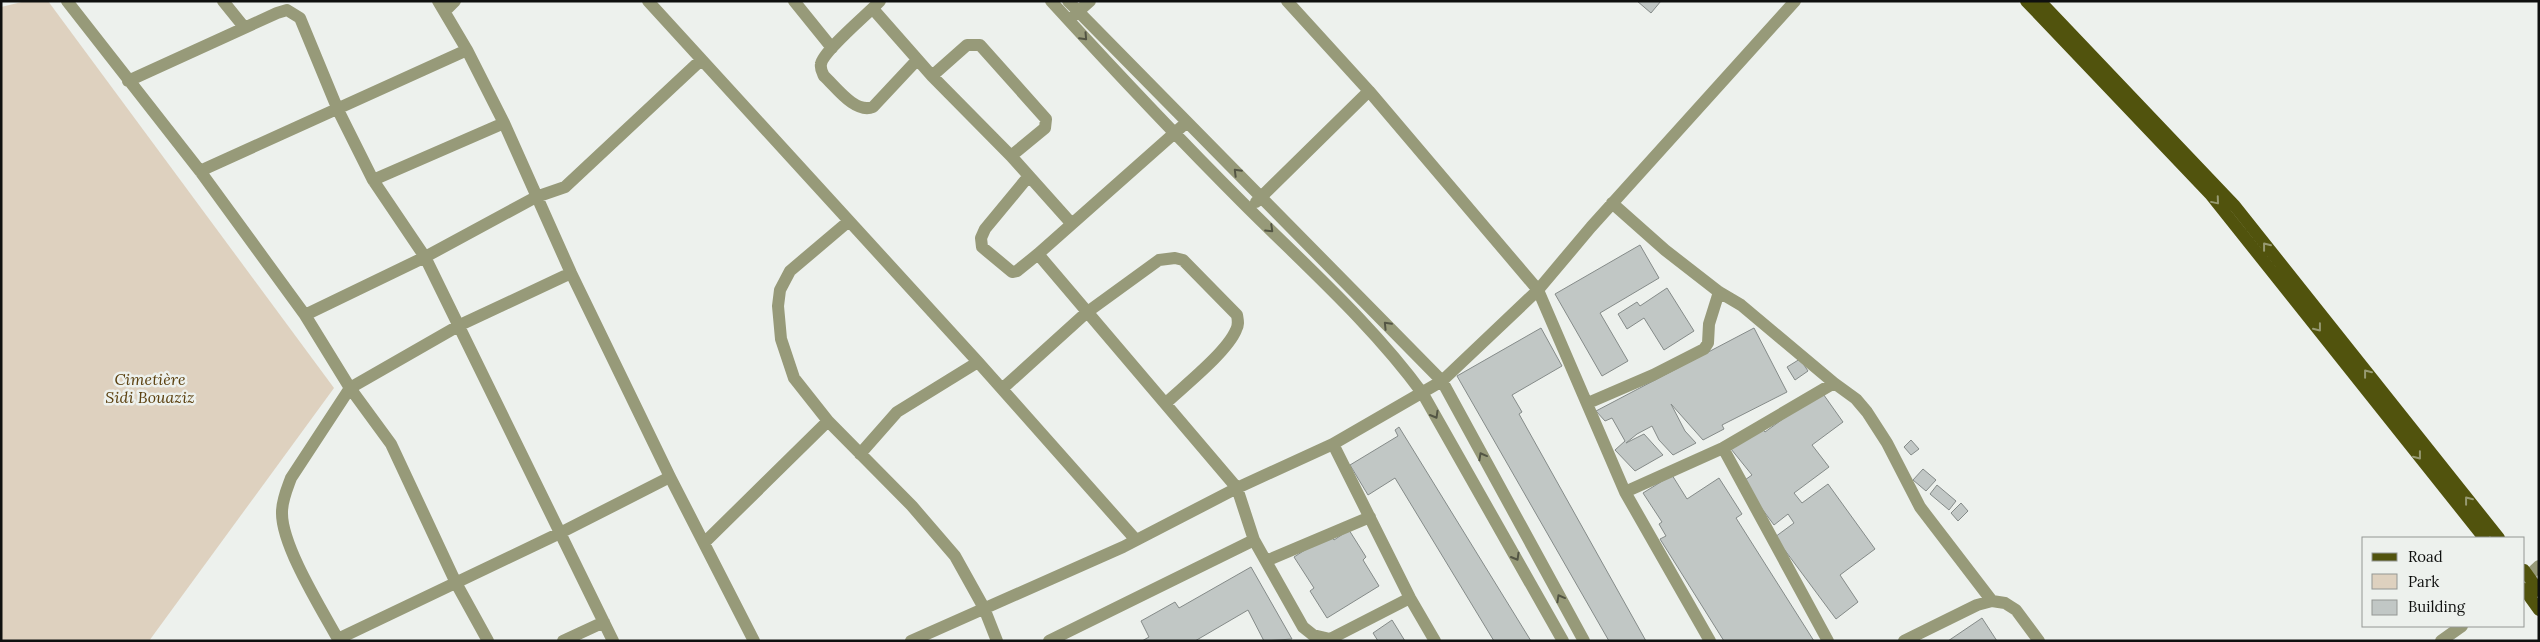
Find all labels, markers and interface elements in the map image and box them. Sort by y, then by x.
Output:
one-way arrow [1078,32,1087,41]
one-way arrow [1234,168,1243,177]
one-way arrow [2211,196,2220,205]
one-way arrow [1264,223,1273,232]
one-way arrow [2264,243,2272,252]
one-way arrow [1384,322,1393,331]
one-way arrow [2312,323,2321,332]
park label: Cimetière Sidi Bouaziz [105,369,195,407]
one-way arrow [2365,370,2373,379]
one-way arrow [1429,410,1439,419]
one-way arrow [2413,450,2421,459]
one-way arrow [1478,452,1488,461]
one-way arrow [2466,497,2474,506]
legend [2362,537,2525,627]
text: Road [2408,547,2443,566]
one-way arrow [1509,551,1519,560]
text: Park [2408,572,2439,591]
one-way arrow [1557,594,1567,603]
text: Building [2408,597,2466,616]

